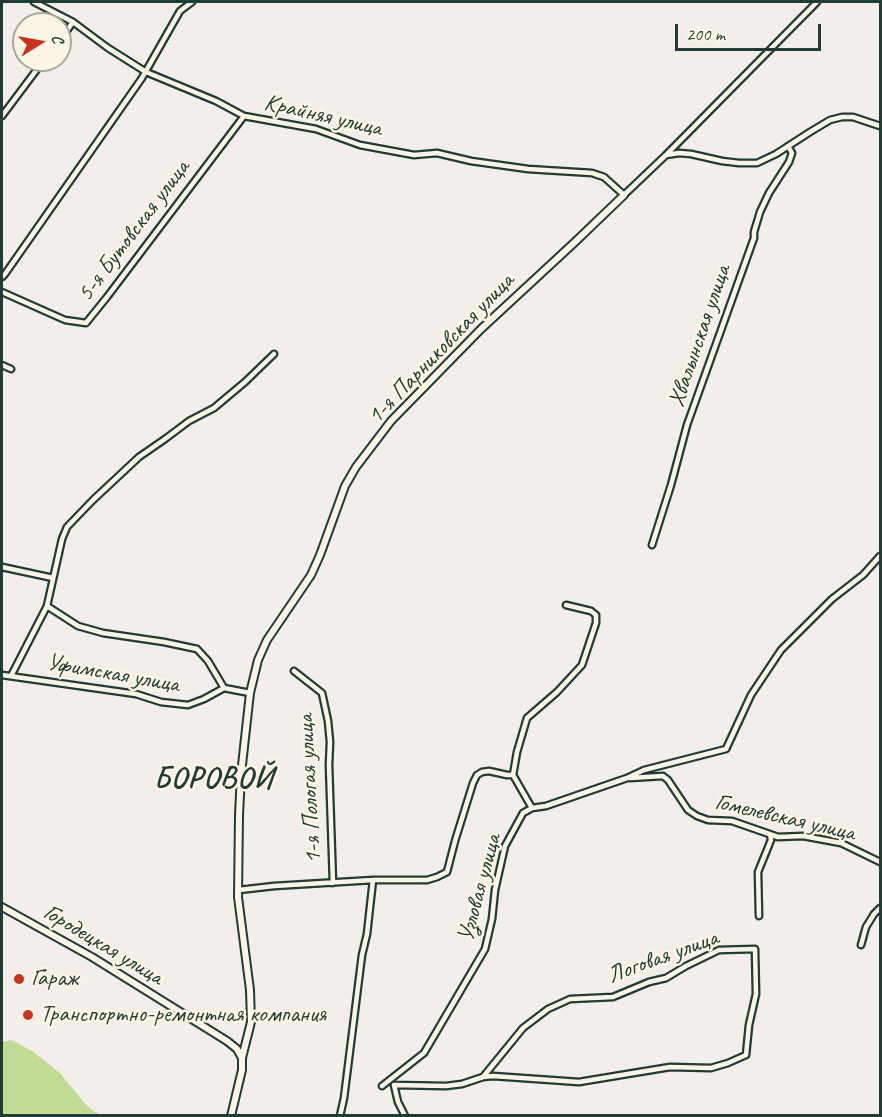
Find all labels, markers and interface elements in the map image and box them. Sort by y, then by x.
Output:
north arrow [12,12,72,72]
scale bar [678,12,824,50]
text: 200 m [686,23,725,45]
text: С [47,33,68,45]
street label: Крайняя улица [261,89,385,143]
street label: 5-я Бутовская улица [72,155,196,307]
street label: Хвалынская улица [662,261,738,411]
street label: 1-я Парниковская улица [362,267,520,431]
street label: Уфимская улица [44,648,182,700]
street label: 1-я Пологая улица [292,714,328,864]
district label: БОРОВОЙ [150,761,278,797]
street label: Гомелевская улица [712,788,858,848]
street label: Узловая улица [452,831,508,945]
street label: Городецкая улица [38,898,168,992]
street label: Логовая улица [604,924,722,990]
place label: Гараж [31,965,78,993]
marker: Гараж [12,972,26,986]
place label: Транспортно-ремонтная компания [40,1001,326,1029]
marker: Транспортно-ремонтная компания [21,1008,35,1022]

